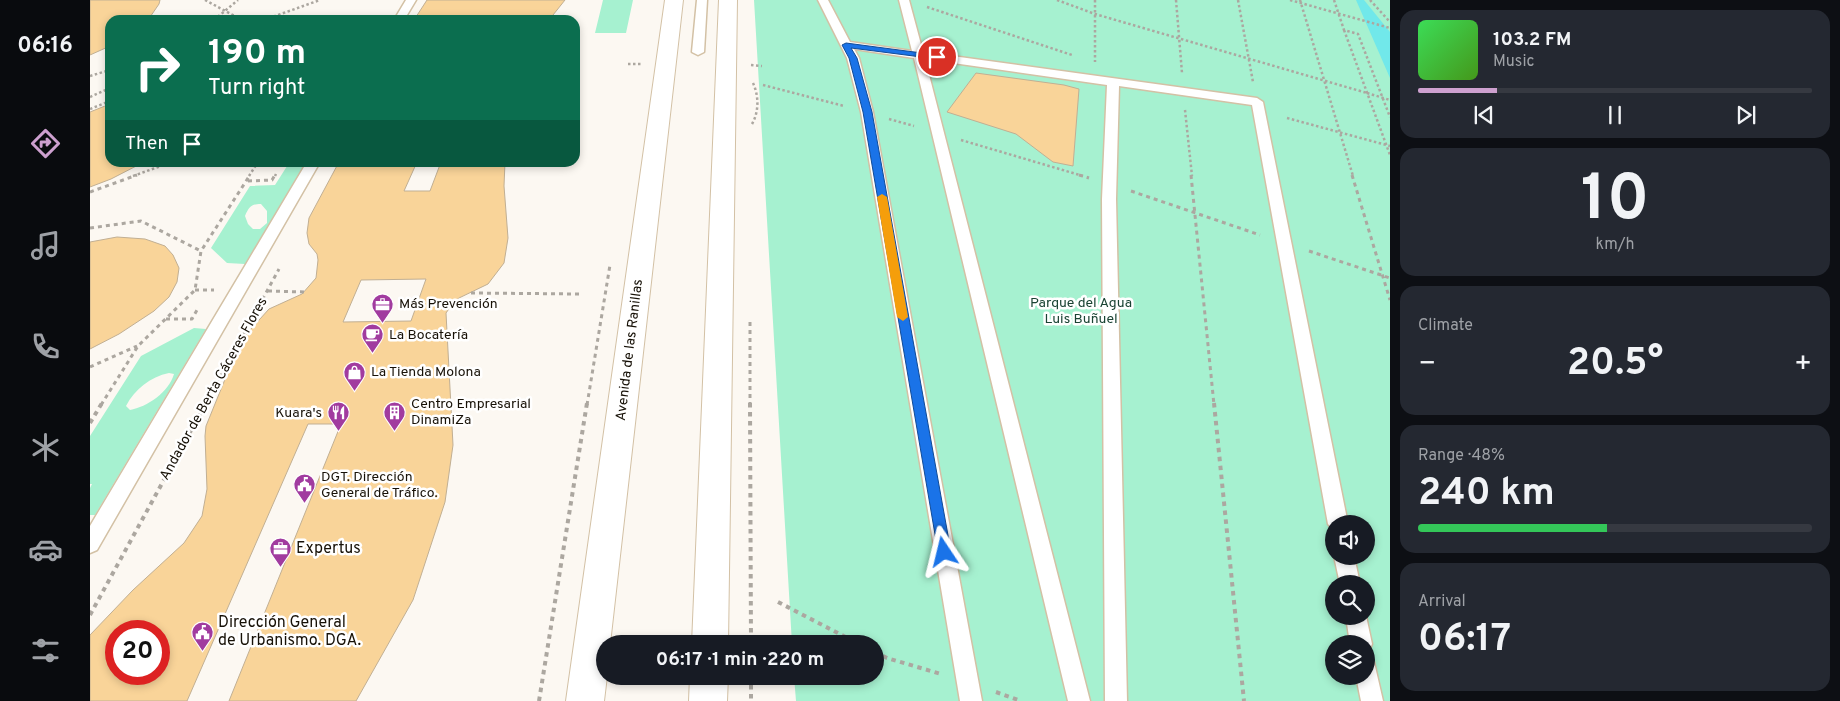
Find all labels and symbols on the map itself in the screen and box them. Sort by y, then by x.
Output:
pin [916,36,958,78]
street label: Avenida de las Ranillas [613,278,647,422]
office icon: Más Prevención [371,292,395,323]
street label: Andador de Berta Cáceres Flores [157,295,271,483]
park label: Parque del Agua Luis Buñuel [1030,295,1132,328]
place label: Más Prevención [399,296,498,313]
cafe icon: La Bocatería [361,323,385,354]
place label: La Bocatería [389,327,468,344]
shop icon: La Tienda Molona [343,360,367,391]
place label: La Tienda Molona [371,364,481,381]
place label: Centro Empresarial DinamiZa [411,396,531,429]
building icon: Centro Empresarial DinamiZa [383,400,407,431]
restaurant icon: Kuara's [326,401,350,432]
place label: Kuara's [275,405,322,422]
place label: DGT. Dirección General de Tráfico. [321,469,438,502]
public building icon: DGT. Dirección General de Tráfico. [293,473,317,504]
position arrow [917,525,969,577]
office icon: Expertus [268,537,292,568]
place label: Expertus [296,539,361,559]
place label: Dirección General de Urbanismo. DGA. [218,613,361,651]
speed limit sign: 20 [105,620,170,685]
public building icon: Dirección General de Urbanismo. DGA. [190,620,214,651]

